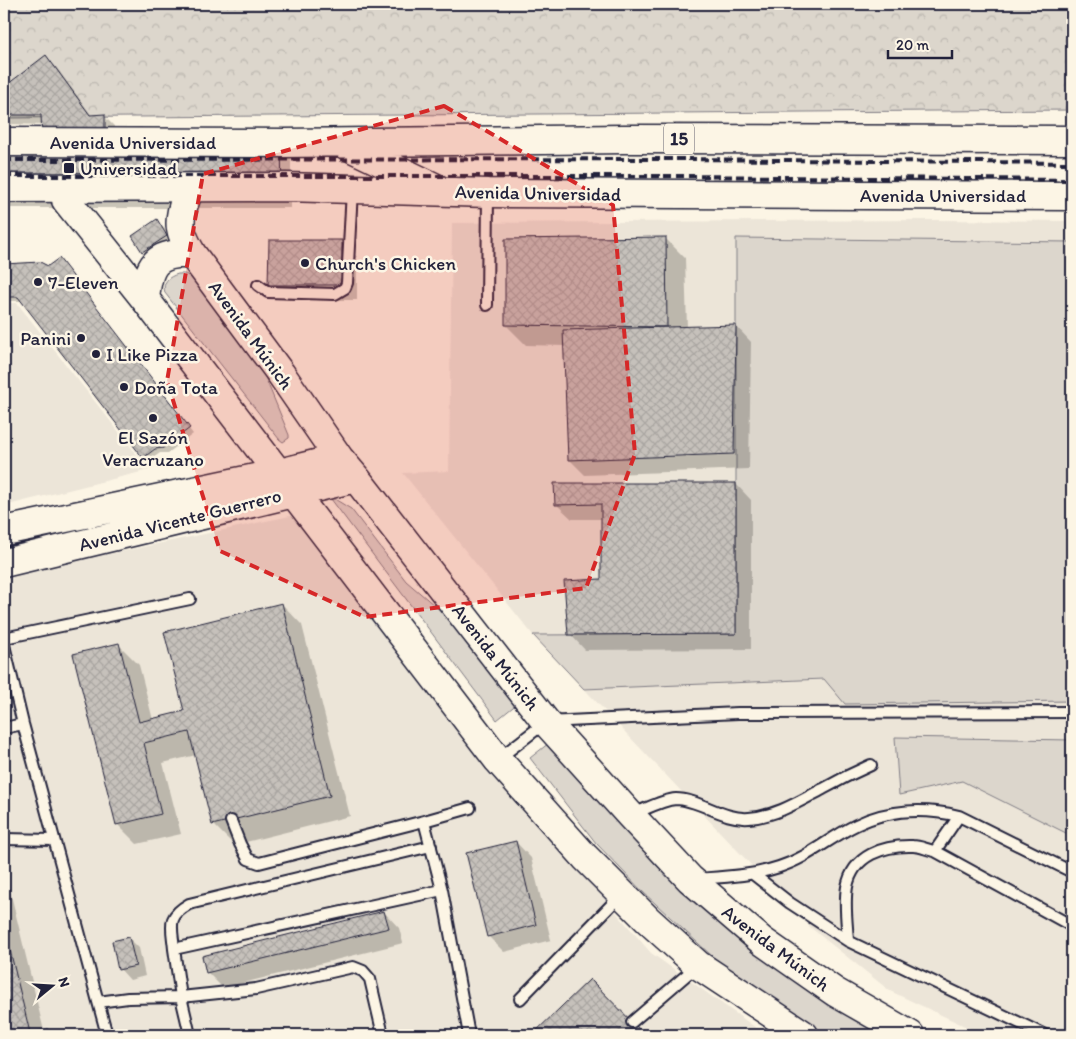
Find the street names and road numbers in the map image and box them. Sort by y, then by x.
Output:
road number: 15 [664,124,694,154]
street label: Avenida Universidad [50,131,217,154]
street label: Avenida Universidad [455,180,622,206]
street label: Avenida Universidad [860,184,1027,207]
street label: Avenida Múnich [204,276,298,394]
street label: Avenida Vicente Guerrero [76,484,284,556]
street label: Avenida Múnich [447,599,545,715]
street label: Avenida Múnich [718,900,834,996]

